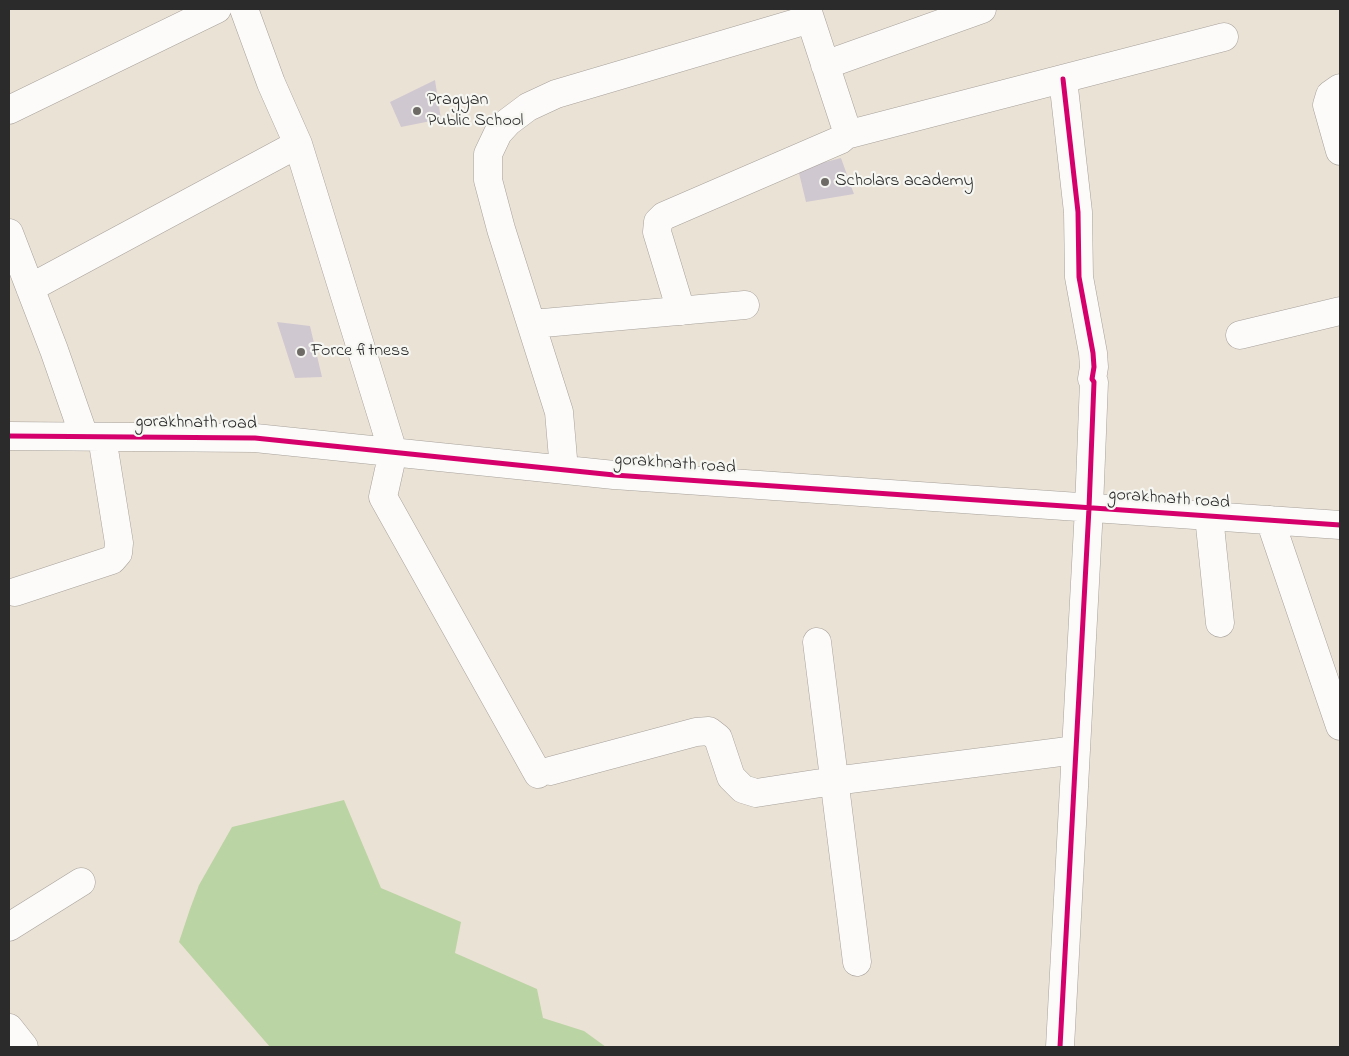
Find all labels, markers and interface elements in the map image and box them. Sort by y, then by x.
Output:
place label: Pragyan Public School [427,90,524,132]
marker: Pragyan Public School [411,105,423,117]
place label: Scholars academy [835,171,973,193]
marker: Scholars academy [819,176,831,188]
place label: Force fitness [311,341,409,363]
marker: Force fitness [295,346,307,358]
street label: gorakhnath road [135,412,257,436]
street label: gorakhnath road [614,450,736,480]
street label: gorakhnath road [1108,485,1230,515]

